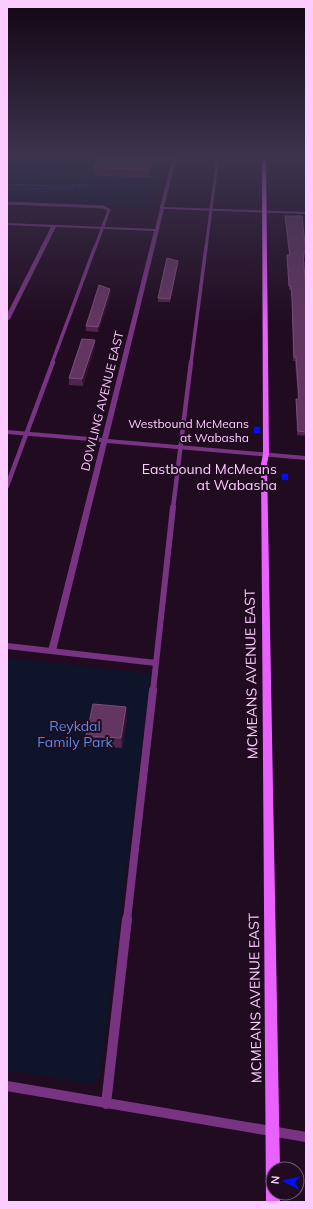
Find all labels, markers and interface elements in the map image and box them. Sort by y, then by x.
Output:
street label: DOWLING AVENUE EAST [77,329,127,472]
place label: Westbound McMeans at Wabasha [128,416,249,445]
marker: Westbound McMeans at Wabasha [252,425,262,435]
place label: Eastbound McMeans at Wabasha [142,460,277,494]
marker: Eastbound McMeans at Wabasha [280,472,290,482]
street label: MCMEANS AVENUE EAST [241,588,261,759]
park label: Reykdal Family Park [37,717,114,751]
street label: MCMEANS AVENUE EAST [245,912,265,1083]
north arrow [265,1161,305,1201]
text: N [268,1175,283,1185]

